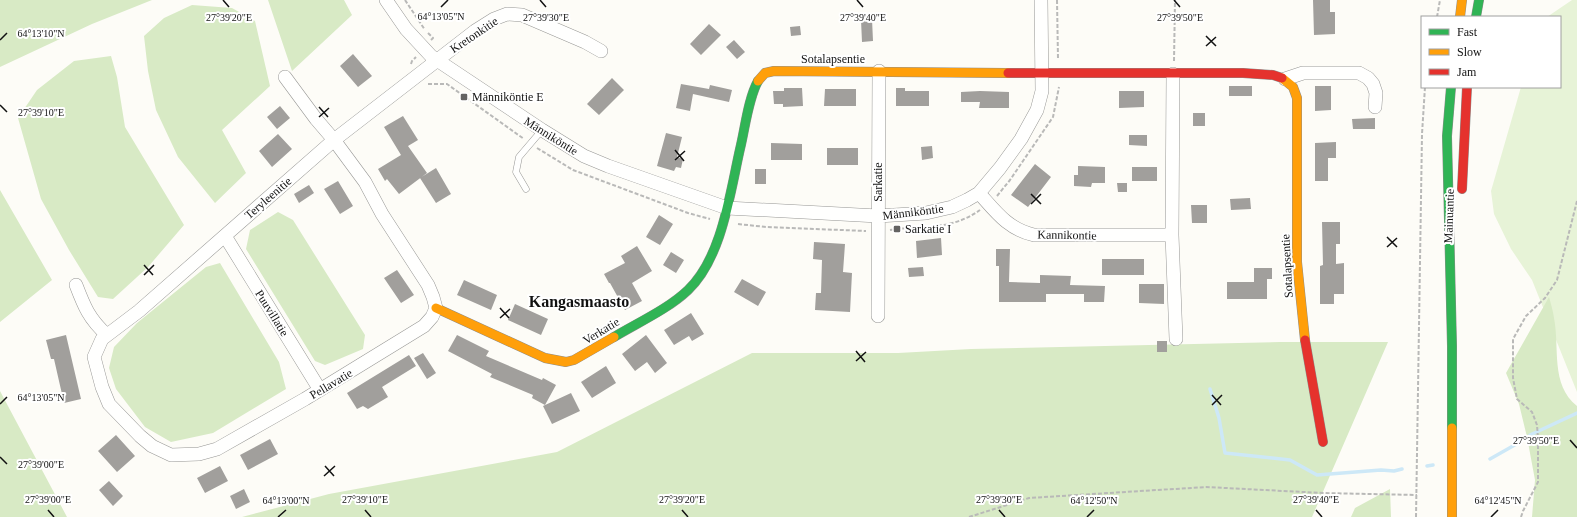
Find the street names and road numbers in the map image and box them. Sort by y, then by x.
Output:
street label: Kretonkitie [447,14,501,56]
street label: Sotalapsentie [801,52,865,66]
street label: Männiköntie [521,114,581,158]
street label: Sarkatie [871,162,885,202]
street label: Teryleenitie [242,174,294,222]
street label: Mainuantie [1441,188,1457,244]
street label: Männiköntie [882,201,944,223]
street label: Kannikontie [1037,227,1097,243]
street label: Sotalapsentie [1278,234,1296,298]
street label: Puuvillatie [252,287,292,339]
street label: Verkatie [580,315,622,347]
street label: Pellavatie [307,366,355,402]

